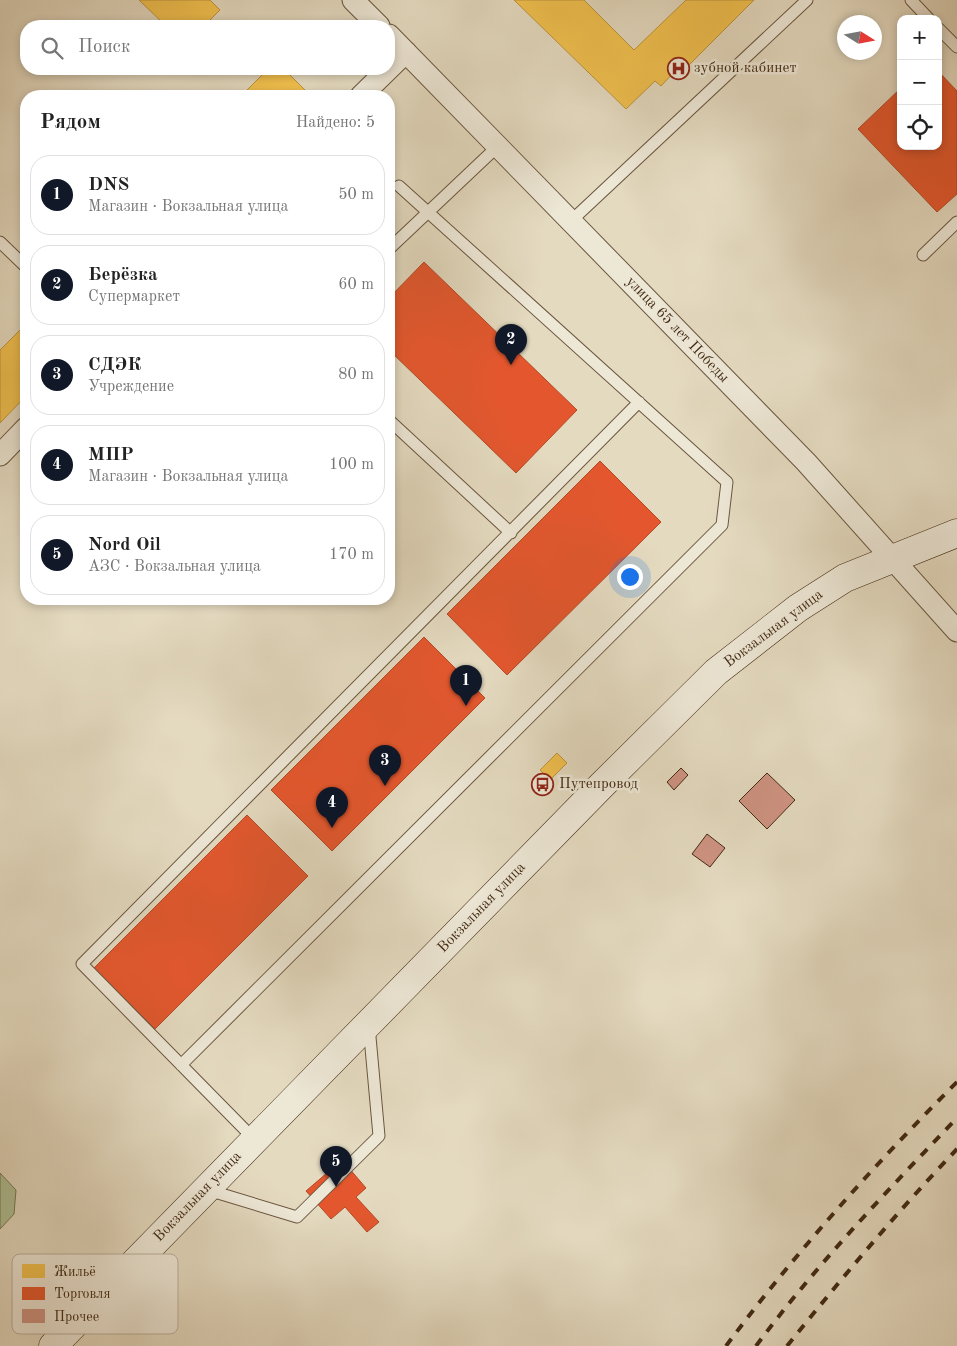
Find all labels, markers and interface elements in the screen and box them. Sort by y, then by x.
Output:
north arrow [837,15,882,60]
map controls [897,15,942,150]
button: + [897,15,942,60]
search box [20,20,395,75]
icon: search [38,34,66,62]
text: Поиск [78,38,130,57]
hospital icon: зубной кабинет [666,56,690,80]
button: − [897,60,942,105]
place label: зубной кабинет [694,61,796,76]
button: locate [897,105,942,150]
text: Рядом [40,112,101,133]
text: Найдено: 5 [296,115,375,131]
text: DNS [88,176,129,195]
text: 1 [52,187,62,203]
text: 50 m [338,187,374,203]
text: Магазин · Вокзальная улица [88,199,288,215]
text: Берёзка [88,266,158,285]
street label: улица 65 лет Победы [623,274,731,386]
text: 2 [52,277,62,293]
text: 60 m [338,277,374,293]
text: Супермаркет [88,289,180,305]
pin: 2 [495,324,527,365]
text: СДЭК [88,356,141,375]
text: 3 [52,367,62,383]
text: 80 m [338,367,374,383]
text: Учреждение [88,379,174,395]
text: МПР [88,446,134,465]
text: 4 [52,457,62,473]
text: 100 m [329,457,374,473]
text: Магазин · Вокзальная улица [88,469,288,485]
text: Nord Oil [88,536,161,555]
text: 5 [52,547,62,563]
text: 170 m [329,547,374,563]
text: АЗС · Вокзальная улица [88,559,261,575]
your location [617,564,643,590]
street label: Вокзальная улица [722,587,827,671]
pin: 1 [450,665,482,706]
pin: 3 [369,745,401,786]
bus stop icon: Путепровод [531,772,555,796]
place label: Путепровод [559,777,638,792]
pin: 4 [316,787,348,828]
street label: Вокзальная улица [435,860,529,956]
pin: 5 [320,1146,352,1187]
street label: Вокзальная улица [151,1149,245,1245]
legend [12,1254,178,1334]
text: Жильё [54,1265,96,1279]
text: Торговля [54,1287,111,1301]
text: Прочее [54,1310,99,1324]

